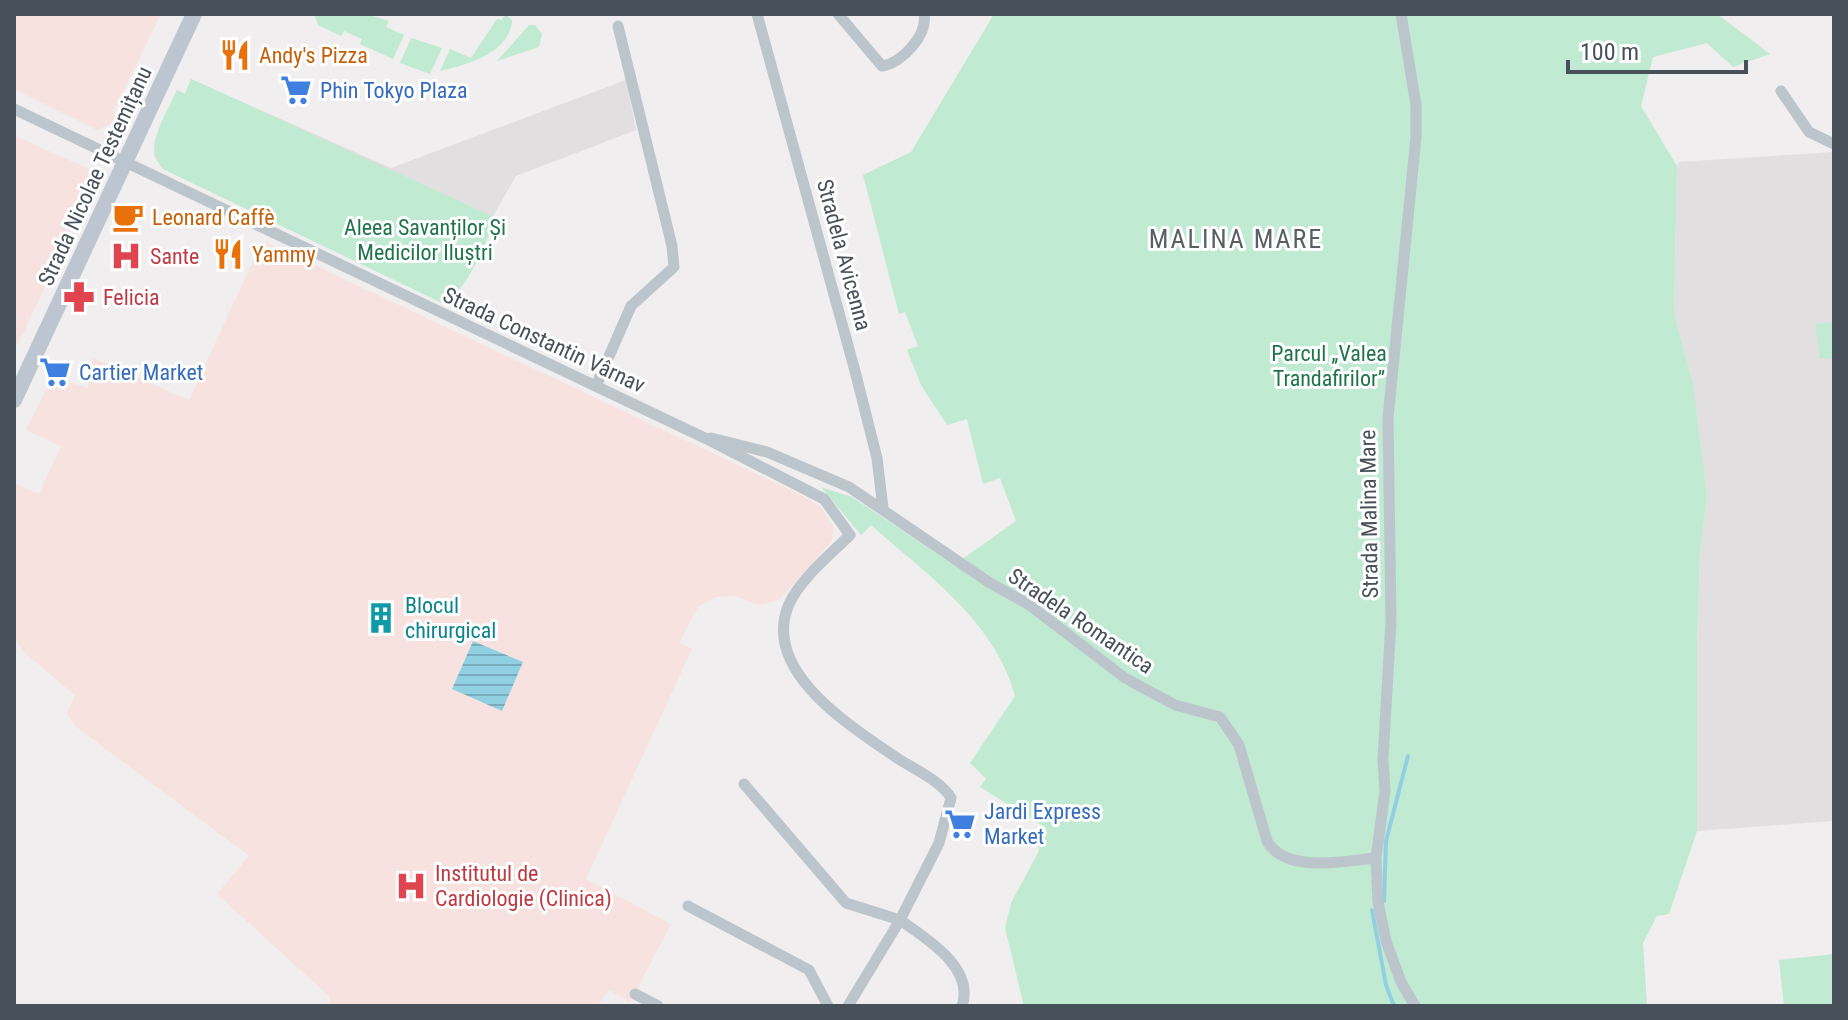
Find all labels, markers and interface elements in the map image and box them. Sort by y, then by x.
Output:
scale bar [1568,24,1746,74]
restaurant icon: Andy's Pizza [218,38,252,72]
text: 100 m [1580,38,1639,66]
place label: Andy's Pizza [259,43,368,68]
street label: Strada Nicolae Testemițanu [33,62,158,290]
supermarket icon: Phin Tokyo Plaza [279,73,313,107]
place label: Phin Tokyo Plaza [320,78,468,103]
street label: Stradela Avicenna [812,177,876,333]
cafe icon: Leonard Caffè [111,200,145,234]
place label: Leonard Caffè [152,205,274,230]
park label: Aleea Savanților Și Medicilor Iluștri [344,215,506,266]
district label: MALINA MARE [1149,224,1323,254]
restaurant icon: Yammy [211,237,245,271]
hospital icon: Sante [109,239,143,273]
place label: Yammy [252,242,316,267]
place label: Sante [150,244,199,269]
pharmacy icon: Felicia [62,280,96,314]
street label: Strada Constantin Vârnav [439,282,649,398]
place label: Felicia [103,285,160,310]
park label: Parcul „Valea Trandafirilor” [1271,341,1387,391]
supermarket icon: Cartier Market [38,355,72,389]
place label: Cartier Market [79,360,203,385]
street label: Strada Malina Mare [1355,429,1383,599]
street label: Stradela Romantica [1004,563,1158,679]
place label: Blocul chirurgical [405,593,496,643]
building icon: Blocul chirurgical [364,601,398,635]
place label: Jardi Express Market [984,799,1101,849]
supermarket icon: Jardi Express Market [943,807,977,841]
place label: Institutul de Cardiologie (Clinica) [435,861,612,912]
hospital icon: Institutul de Cardiologie (Clinica) [394,869,428,903]

